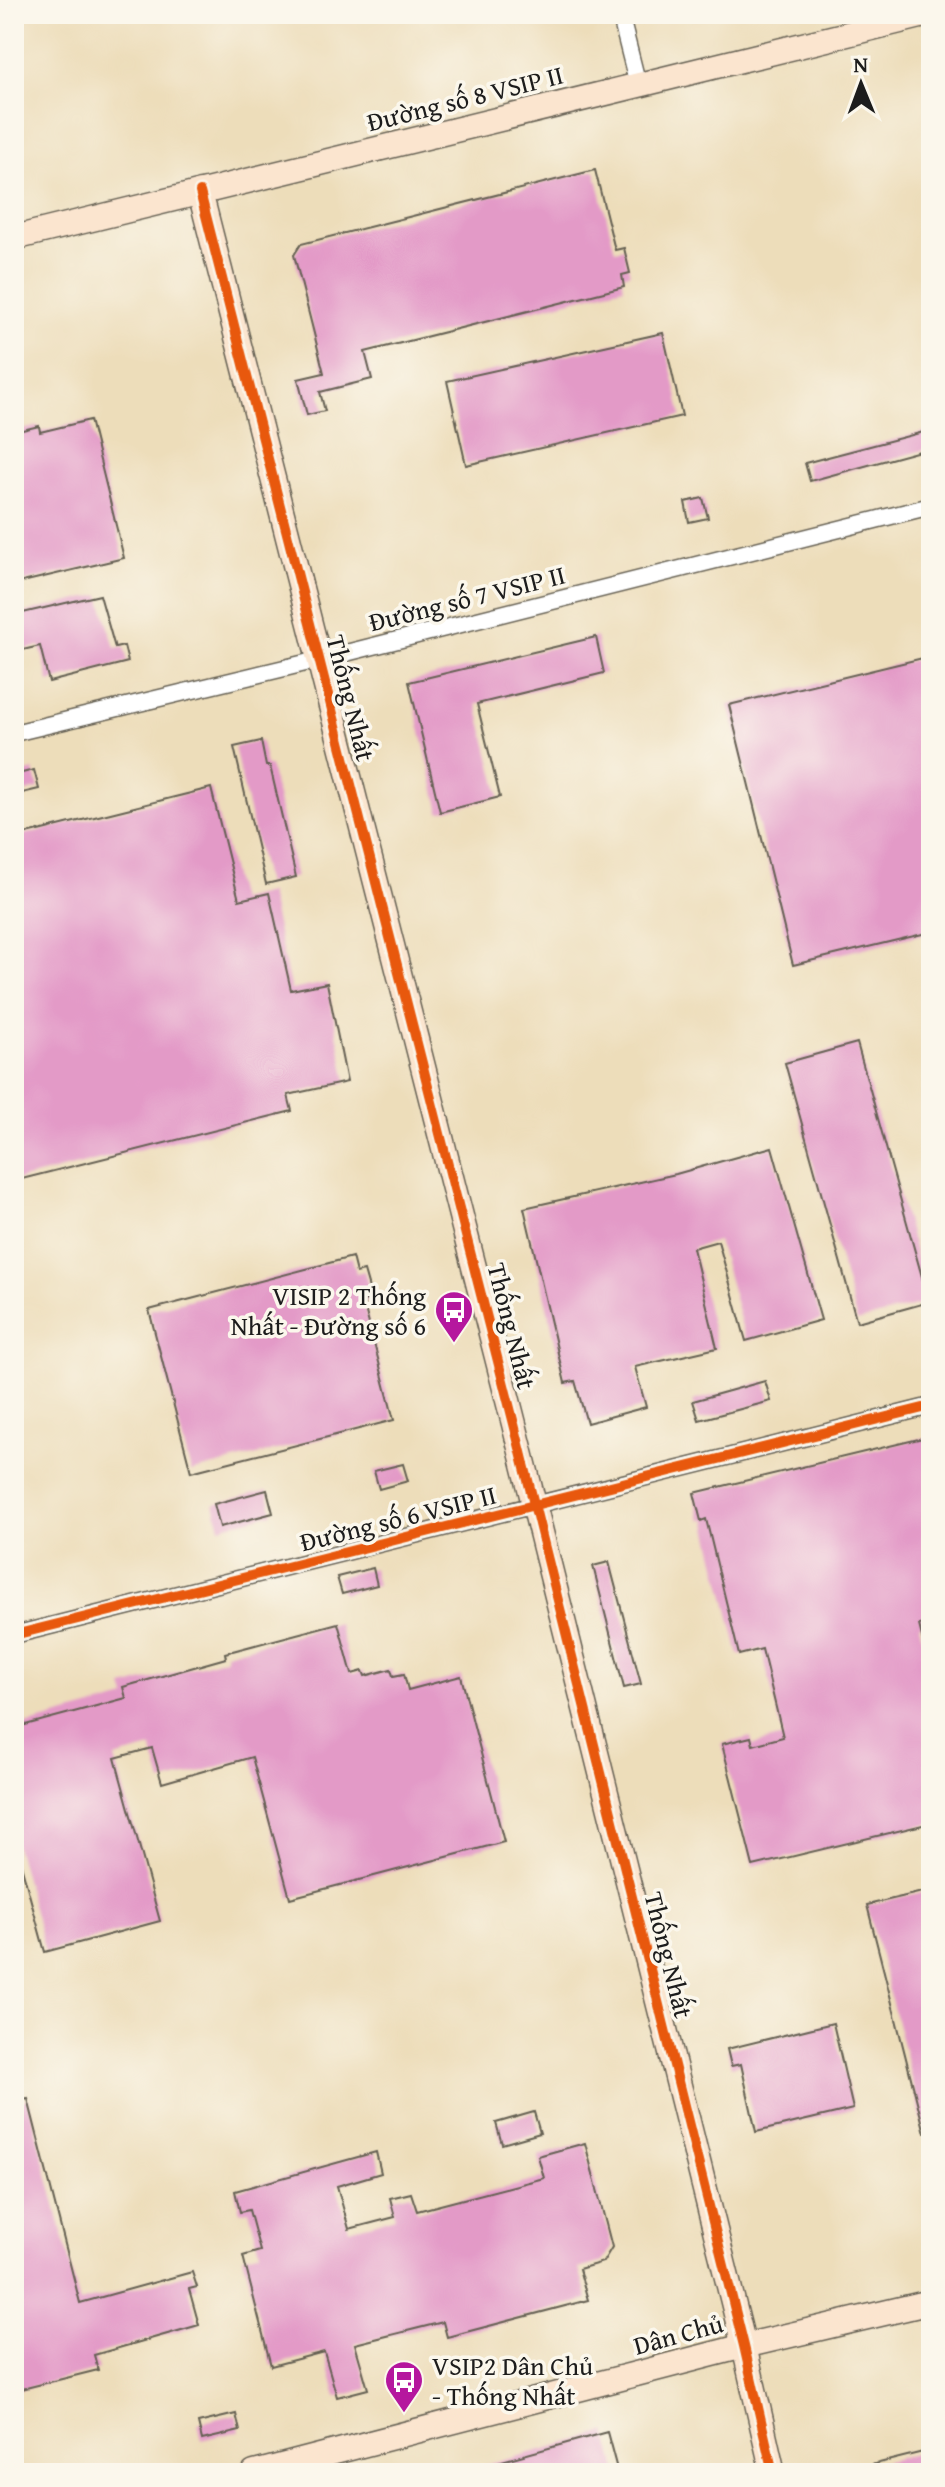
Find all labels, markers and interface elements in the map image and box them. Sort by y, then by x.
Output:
north arrow [821,44,901,124]
text: N [853,48,869,80]
street label: Đường số 8 VSIP II [363,55,567,141]
street label: Đường số 7 VSIP II [365,555,569,641]
street label: Thống Nhất [317,631,385,765]
street label: Thống Nhất [478,1259,546,1393]
place label: VISIP 2 Thống Nhất - Đường số 6 [231,1276,426,1345]
bus stop icon: VISIP 2 Thống Nhất - Đường số 6 [433,1289,475,1344]
street label: Đường số 6 VSIP II [296,1475,500,1561]
street label: Thống Nhất [635,1888,703,2022]
street label: Dân Chủ [629,2303,727,2365]
place label: VSIP2 Dân Chủ - Thống Nhất [432,2346,593,2415]
bus stop icon: VSIP2 Dân Chủ - Thống Nhất [383,2359,425,2414]

